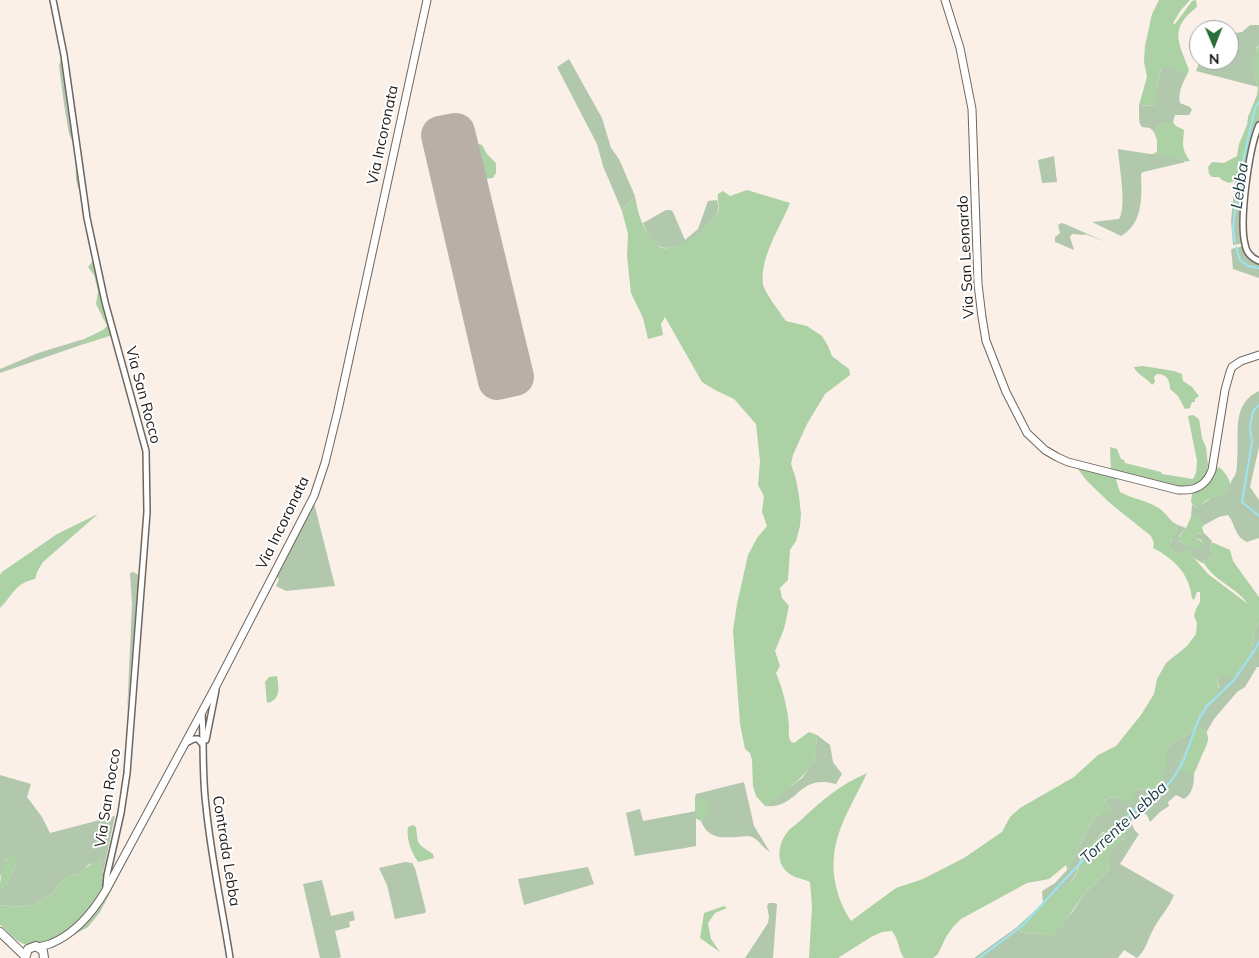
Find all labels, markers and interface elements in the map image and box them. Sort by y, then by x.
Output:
north arrow [1189,20,1239,70]
text: N [1209,50,1220,68]
street label: Via Incoronata [364,84,402,186]
water label: Lebba [1227,162,1253,210]
street label: Via San Leonardo [954,195,978,319]
street label: Via San Rocco [121,344,165,446]
street label: Via Incoronata [253,473,313,573]
street label: Via San Rocco [91,747,125,849]
water label: Torrente Lebba [1077,778,1171,868]
street label: Contrada Lebba [208,794,244,908]

